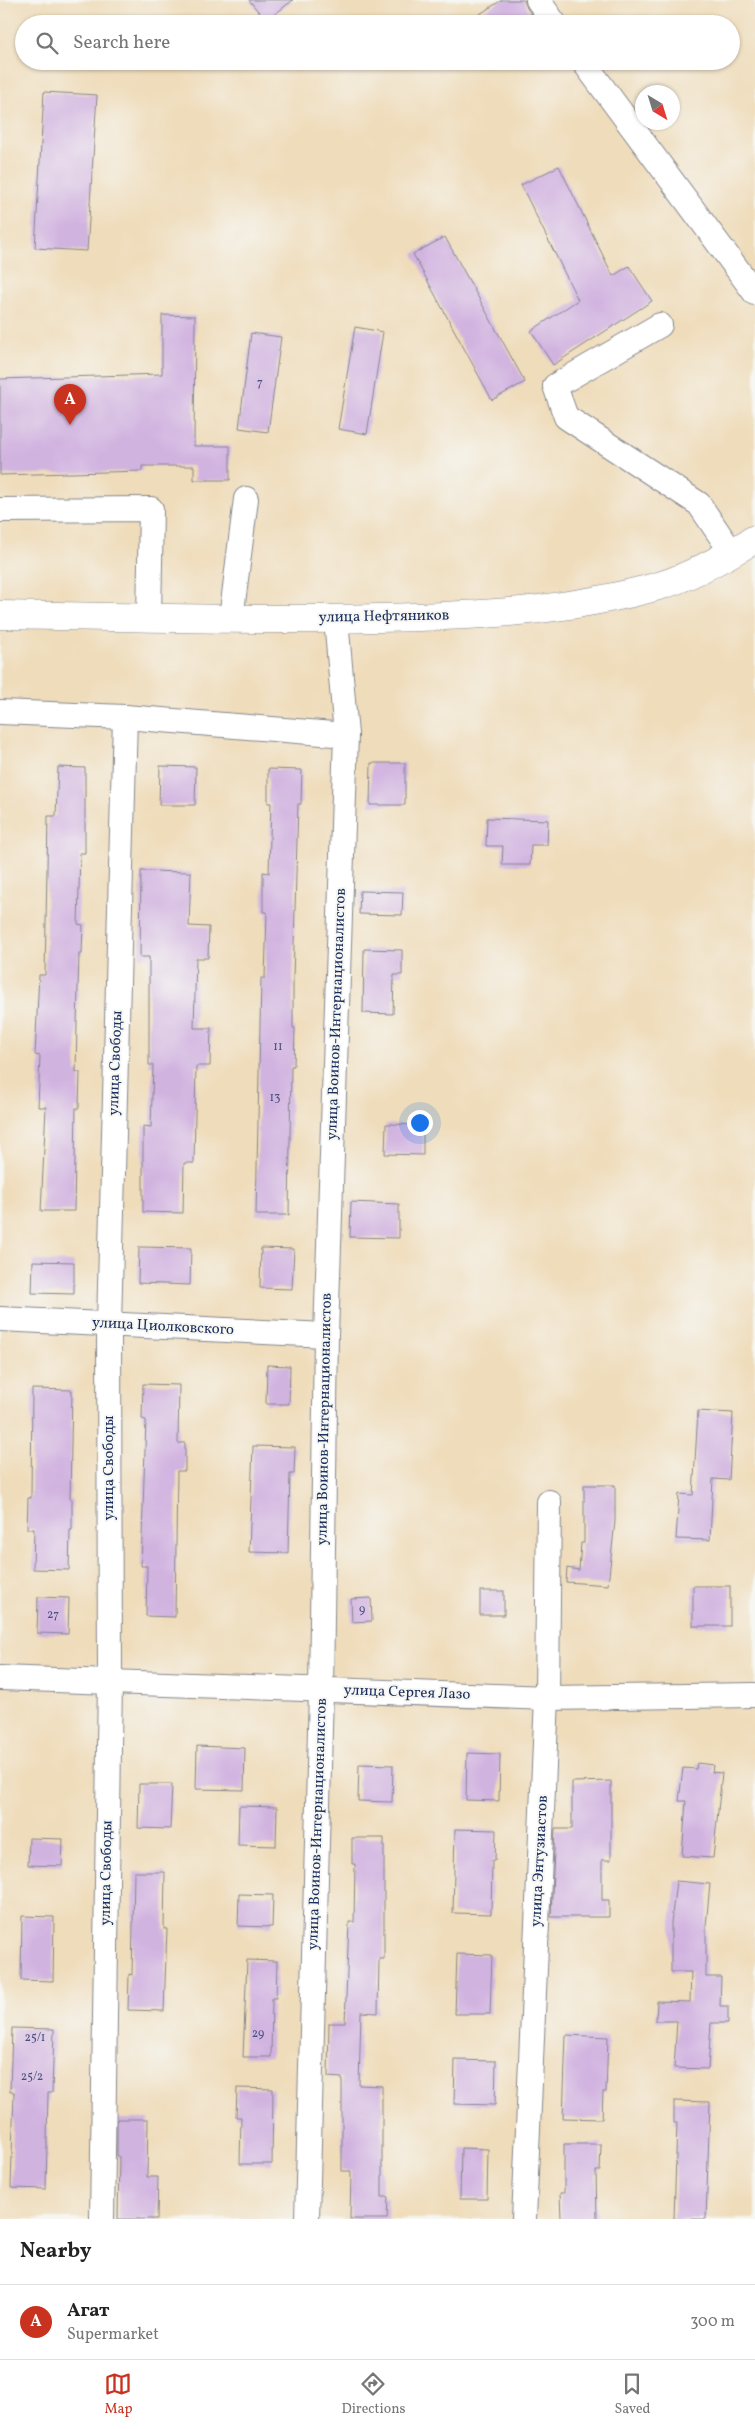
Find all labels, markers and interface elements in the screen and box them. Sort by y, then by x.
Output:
search box [15,15,740,70]
icon: search [33,29,61,57]
text: Search here [73,30,170,56]
north arrow [635,85,680,130]
house number: 7 [257,375,263,391]
pin: A [54,384,86,425]
street label: улица Нефтяников [319,605,449,629]
street label: улица Воинов-Интернационалистов [322,888,352,1140]
street label: улица Свободы [104,1010,128,1116]
house number: 11 [273,1039,283,1055]
house number: 13 [270,1090,280,1106]
your location [407,1110,433,1136]
street label: улица Воинов-Интернационалистов [312,1293,338,1545]
street label: улица Циолковского [91,1313,235,1341]
street label: улица Свободы [99,1415,120,1521]
house number: 9 [359,1602,365,1618]
house number: 27 [47,1607,59,1623]
street label: улица Сергея Лазо [343,1680,471,1706]
street label: улица Воинов-Интернационалистов [303,1698,333,1950]
street label: улица Энтузиастов [526,1795,554,1927]
street label: улица Свободы [96,1820,118,1926]
house number: 29 [252,2026,264,2042]
house number: 25/1 [25,2030,45,2046]
house number: 25/2 [21,2069,43,2085]
text: Nearby [20,2237,91,2266]
text: Агат [67,2298,109,2324]
text: A [30,2311,42,2333]
text: 300 m [690,2311,735,2333]
text: Supermarket [67,2324,159,2346]
tab: Map [104,2370,132,2419]
tab: Directions [341,2370,406,2419]
tab: Saved [614,2370,651,2419]

